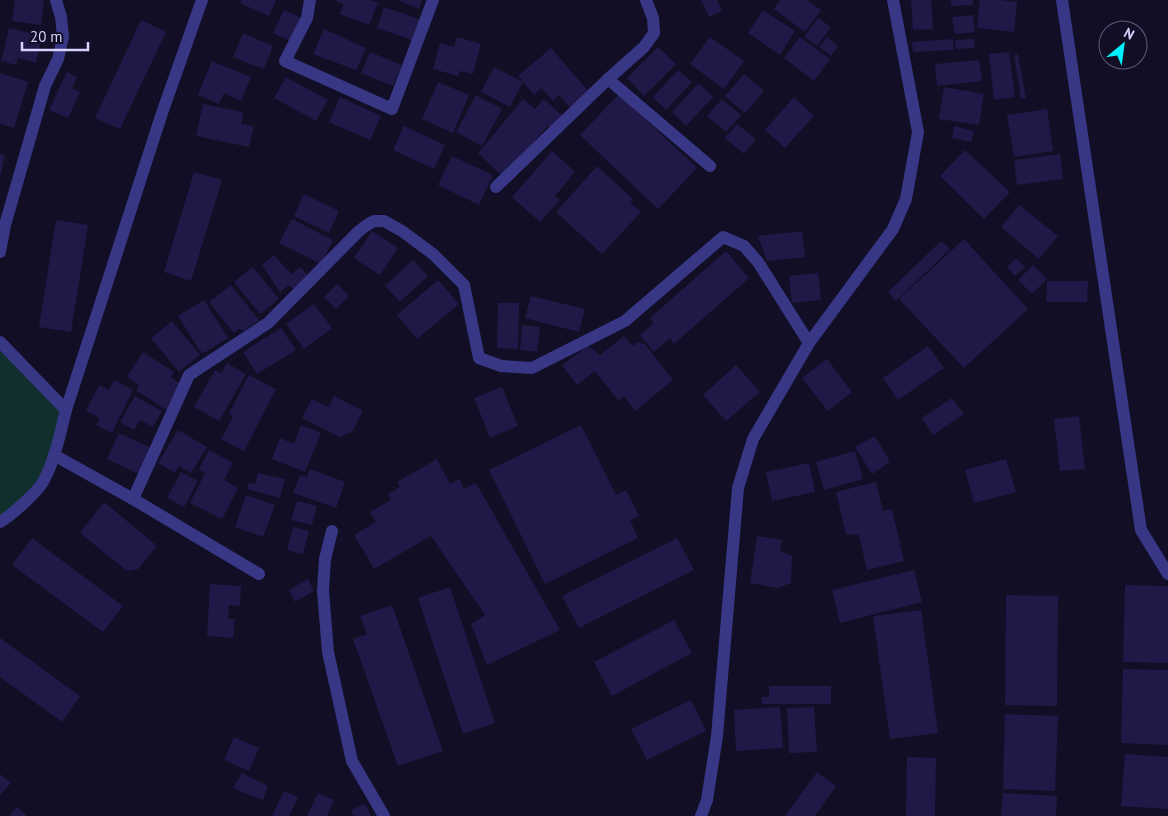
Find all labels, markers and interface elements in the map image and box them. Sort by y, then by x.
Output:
scale bar [22,20,89,52]
north arrow [1098,20,1148,70]
text: N [1121,24,1138,44]
text: 20 m [30,27,63,46]

